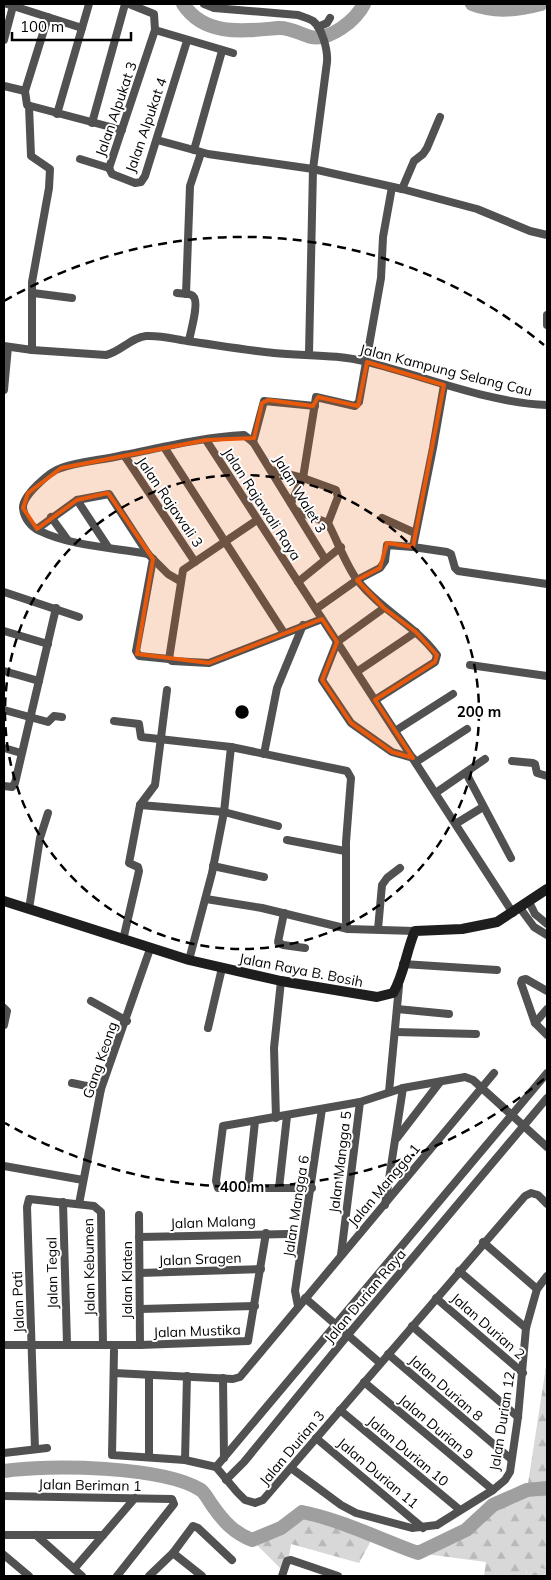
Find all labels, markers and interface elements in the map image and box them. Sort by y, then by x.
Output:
scale bar [12,10,131,42]
text: 100 m [20,17,64,36]
street label: Jalan Alpukat 3 [91,59,141,159]
street label: Jalan Alpukat 4 [121,75,171,175]
street label: Jalan Kampung Selang Cau [358,340,534,400]
street label: Jalan Rajawali Raya [219,444,305,564]
street label: Jalan Walet 3 [270,452,330,536]
street label: Jalan Rajawali 3 [133,453,207,551]
text: 200 m [457,702,501,721]
centre of rings [233,703,251,721]
street label: Jalan Raya B. Bosih [237,949,365,991]
street label: Gang Keong [78,1019,122,1101]
street label: Jalan Mangga 5 [325,1110,355,1214]
street label: Jalan Mangga 1 [344,1140,424,1230]
street label: Jalan Mangga 6 [279,1154,313,1258]
text: 400 m [220,1177,264,1196]
street label: Jalan Malang [170,1212,256,1232]
street label: Jalan Kebumen [79,1218,99,1316]
street label: Jalan Tegal [42,1237,62,1309]
street label: Jalan Klaten [118,1241,136,1319]
street label: Jalan Durian Raya [320,1245,410,1347]
street label: Jalan Sragen [158,1249,242,1269]
street label: Jalan Pati [8,1271,28,1333]
street label: Jalan Durian 2 [447,1289,529,1363]
street label: Jalan Mustika [153,1320,241,1342]
street label: Jalan Durian 8 [405,1351,487,1425]
street label: Jalan Durian 12 [485,1370,519,1472]
street label: Jalan Durian 9 [395,1390,477,1464]
street label: Jalan Durian 3 [255,1407,329,1489]
street label: Jalan Durian 10 [364,1412,452,1490]
street label: Jalan Durian 11 [334,1434,422,1512]
street label: Jalan Beriman 1 [38,1475,142,1495]

